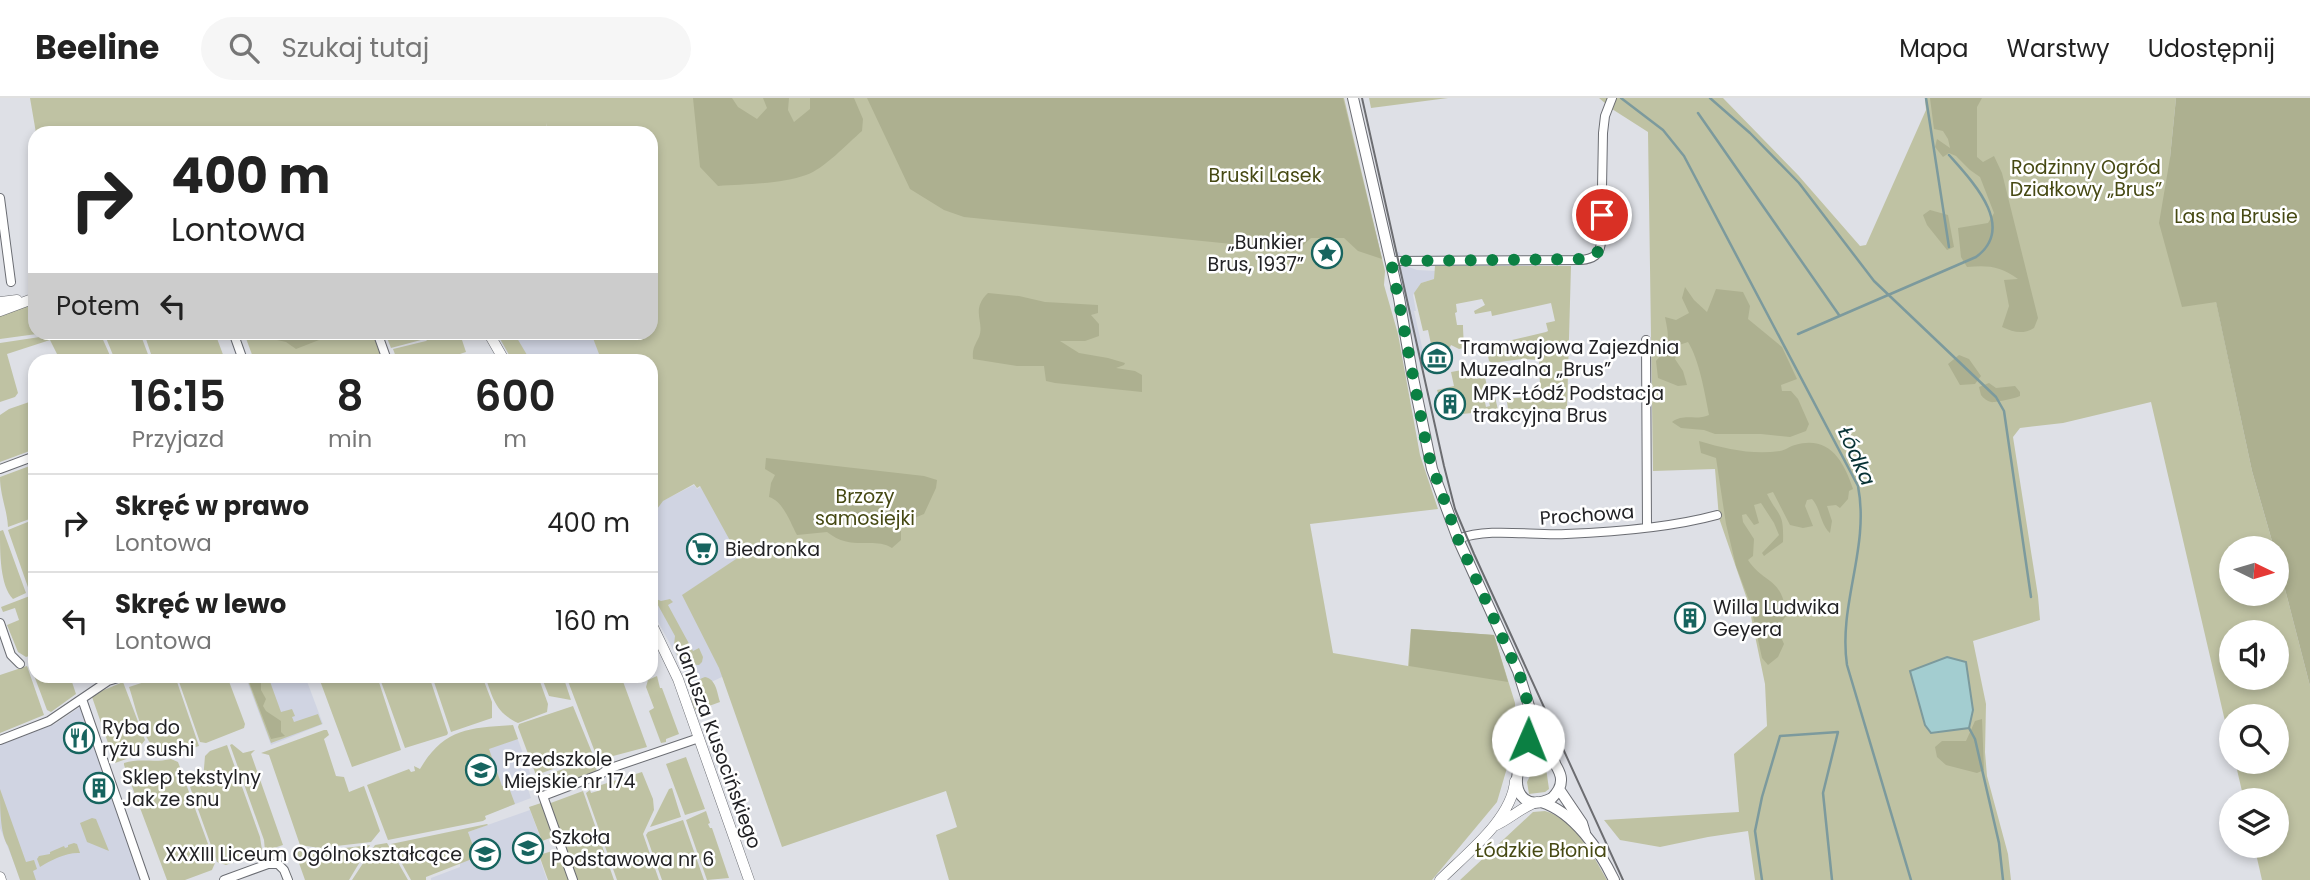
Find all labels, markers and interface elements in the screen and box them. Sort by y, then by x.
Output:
search box [201,17,691,80]
text: Beeline [35,24,159,71]
icon: search [225,29,263,67]
text: Szukaj tutaj [281,30,429,66]
text: Mapa [1899,32,1969,65]
text: Warstwy [2007,32,2110,65]
text: Udostępnij [2148,32,2275,65]
text: 400 m [171,142,330,210]
icon: right [56,154,147,245]
park label: Rodzinny Ogród Działkowy „Brus” [2010,154,2162,203]
park label: Bruski Lasek [1209,162,1322,189]
pin [1572,185,1632,245]
icon: arrive [1583,196,1621,234]
park label: Las na Brusie [2174,203,2298,230]
text: Lontowa [171,207,306,252]
place label: „Bunkier Brus, 1937” [1208,229,1304,278]
place icon: „Bunkier Brus, 1937” [1310,236,1344,270]
icon: left [154,287,192,325]
text: Potem [56,288,140,324]
place label: Tramwajowa Zajezdnia Muzealna „Brus” [1460,334,1679,383]
museum icon: Tramwajowa Zajezdnia Muzealna „Brus” [1420,341,1454,375]
text: 16:15 [130,367,226,426]
text: 8 [337,367,364,426]
text: 600 [475,367,556,426]
place label: MPK-Łódź Podstacja trakcyjna Brus [1473,380,1664,429]
building icon: MPK-Łódź Podstacja trakcyjna Brus [1433,387,1467,421]
water label: Łódka [1831,422,1883,490]
text: Przyjazd [132,423,224,455]
text: min [328,423,372,455]
text: m [503,423,527,455]
park label: Brzozy samosiejki [815,483,915,532]
text: Skręć w prawo [115,488,309,524]
street label: Prochowa [1539,498,1635,532]
icon: right [56,504,94,542]
text: 400 m [547,505,630,541]
text: Lontowa [115,527,212,559]
supermarket icon: Biedronka [685,532,719,566]
place label: Biedronka [725,536,820,563]
north arrow [2219,536,2289,606]
map controls [2219,536,2289,858]
text: Skręć w lewo [115,586,286,622]
place label: Willa Ludwika Geyera [1713,594,1840,643]
building icon: Willa Ludwika Geyera [1673,601,1707,635]
icon: left [56,602,94,640]
text: 160 m [555,603,630,639]
button: sound [2219,620,2289,690]
text: Lontowa [115,625,212,657]
street label: Janusza Kusocińskiego [668,638,768,852]
position arrow [1491,703,1565,777]
button: search [2219,704,2289,774]
place label: Ryba do ryżu sushi [102,714,195,763]
restaurant icon: Ryba do ryżu sushi [62,721,96,755]
place label: Przedszkole Miejskie nr 174 [504,746,636,795]
school or university icon: Przedszkole Miejskie nr 174 [464,753,498,787]
place label: Sklep tekstylny Jak ze snu [122,764,261,813]
building icon: Sklep tekstylny Jak ze snu [82,771,116,805]
button: layers [2219,788,2289,858]
place label: Szkoła Podstawowa nr 6 [551,824,714,873]
school or university icon: Szkoła Podstawowa nr 6 [511,831,545,865]
school or university icon: XXXIII Liceum Ogólnokształcące [468,837,502,871]
park label: Łódzkie Błonia [1475,837,1607,864]
place label: XXXIII Liceum Ogólnokształcące [165,841,462,868]

